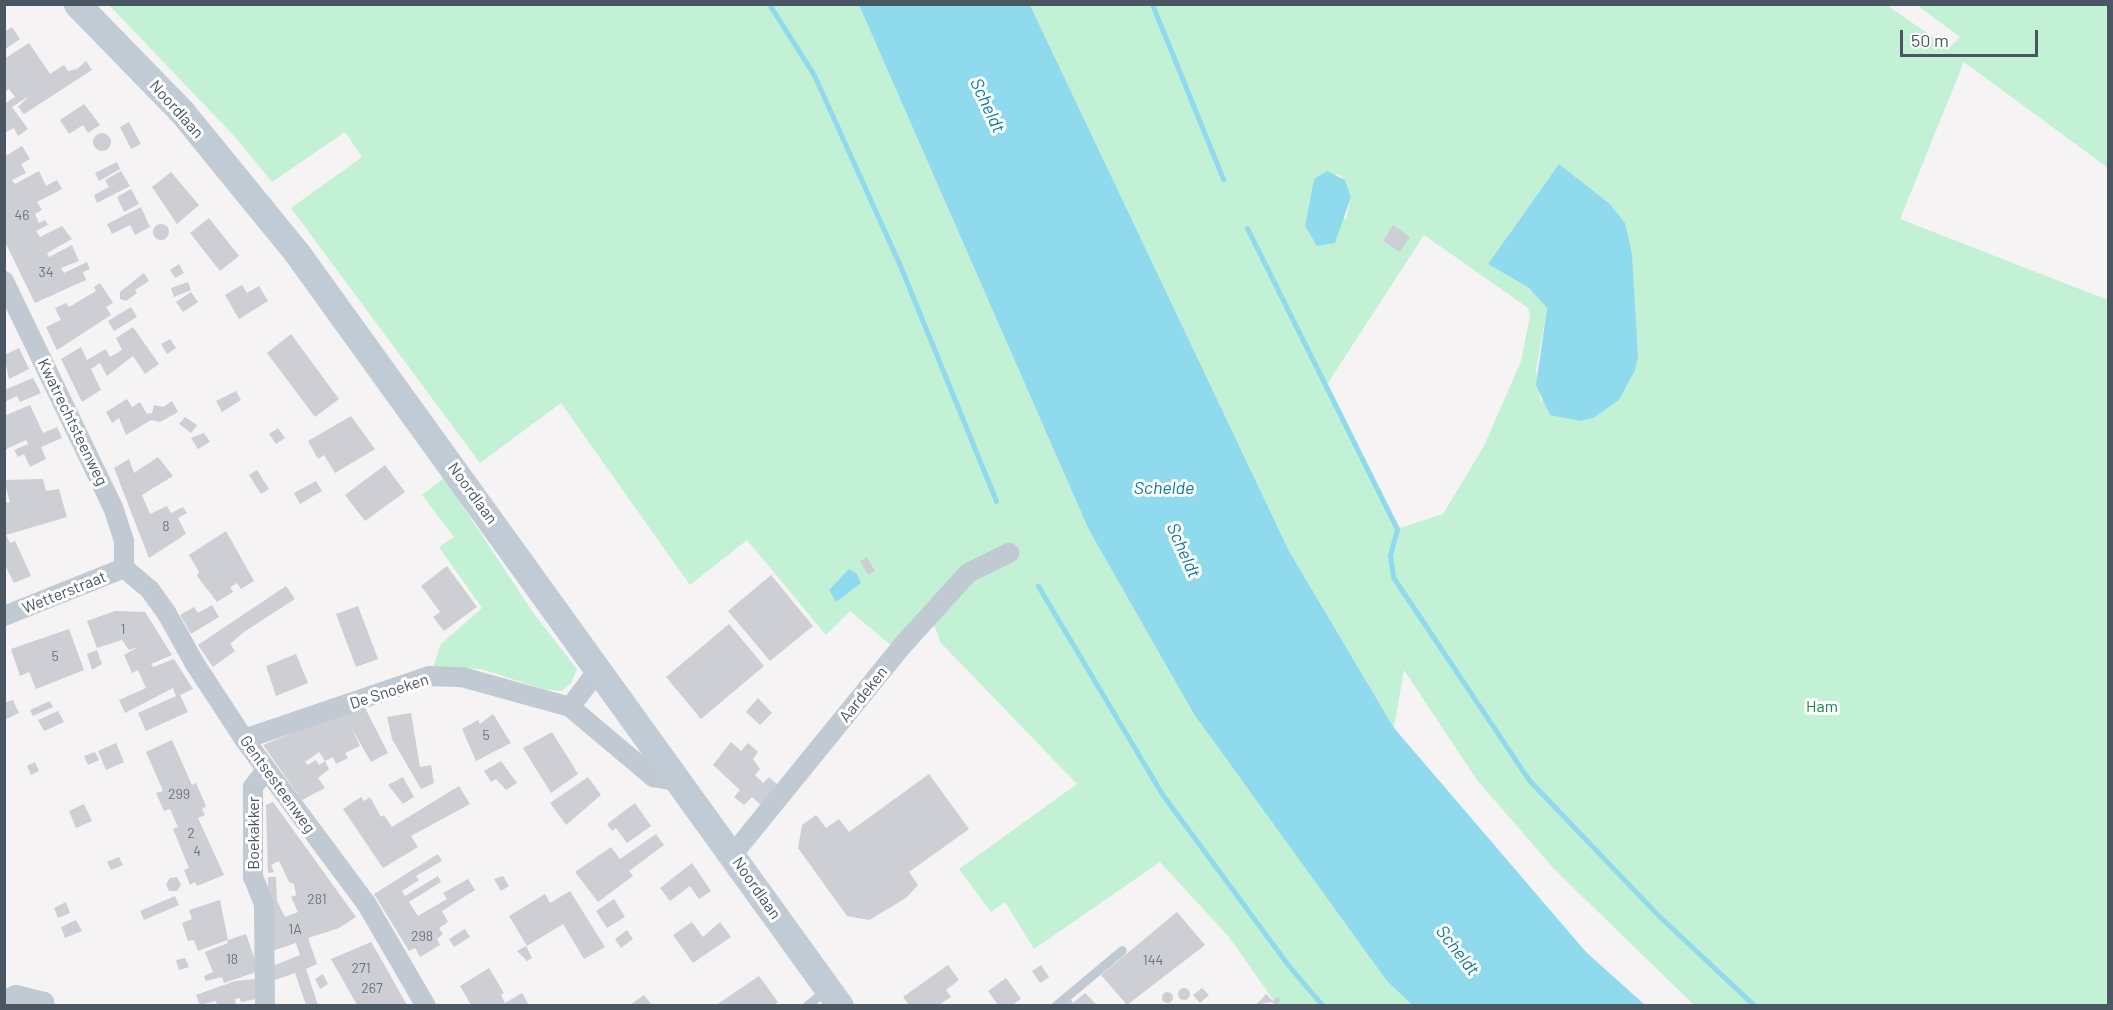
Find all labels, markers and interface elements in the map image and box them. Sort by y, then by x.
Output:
scale bar [1903,18,2041,56]
text: 50 m [1911,29,1949,51]
water label: Scheldt [966,74,1010,136]
street label: Noordlaan [146,76,208,142]
house number: 46 [15,207,29,223]
house number: 34 [39,264,53,280]
street label: Kwatrechtsteenweg [34,355,112,489]
street label: Noordlaan [444,458,502,528]
water label: Schelde [1134,476,1194,498]
house number: 8 [162,518,170,534]
water label: Scheldt [1162,519,1206,581]
street label: Wetterstraat [19,566,109,618]
house number: 1 [121,621,125,637]
house number: 5 [51,648,59,664]
street label: Aardeken [835,662,891,726]
street label: De Snoeken [347,669,431,713]
park label: Ham [1806,696,1838,716]
house number: 5 [482,727,490,743]
street label: Gentsesteenweg [236,731,320,837]
house number: 299 [168,786,190,802]
street label: Boekakker [243,796,263,870]
house number: 2 [187,825,195,841]
house number: 4 [193,843,201,859]
street label: Noordlaan [729,853,785,923]
house number: 281 [307,891,327,907]
house number: 1A [288,921,302,937]
water label: Scheldt [1432,921,1484,979]
house number: 298 [411,928,433,944]
house number: 18 [226,951,238,967]
house number: 144 [1143,952,1163,968]
house number: 271 [351,960,371,976]
house number: 267 [361,980,383,996]

